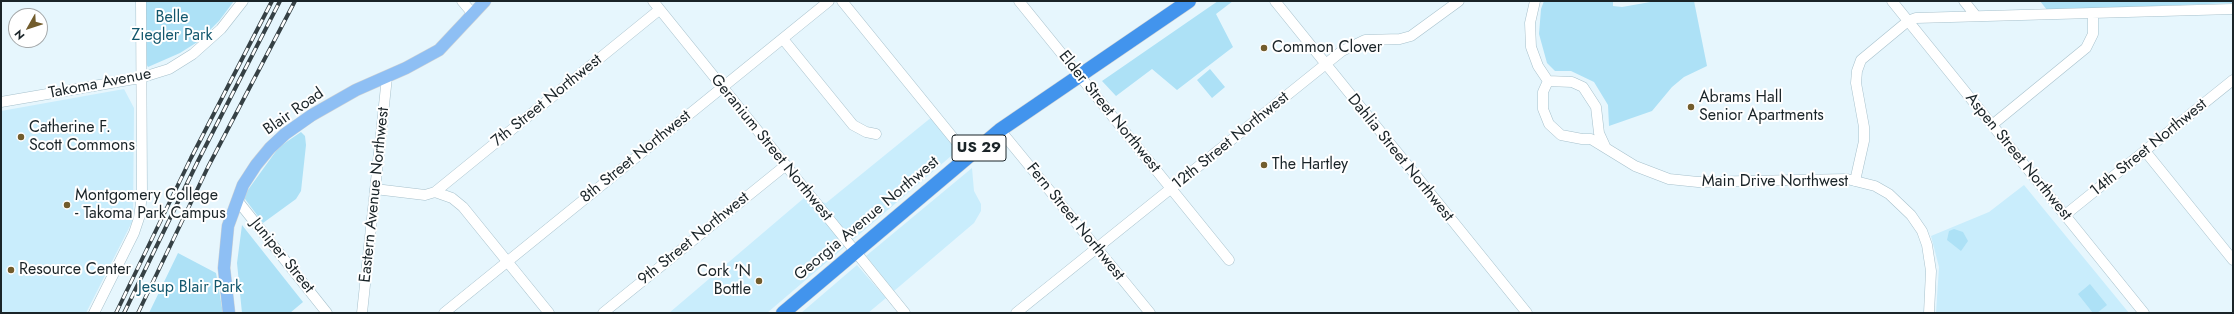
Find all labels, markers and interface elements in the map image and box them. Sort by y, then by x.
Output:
north arrow [8,8,48,48]
park label: Belle Ziegler Park [132,8,212,46]
text: N [10,27,28,43]
place label: Common Clover [1272,38,1382,58]
marker: Common Clover [1259,43,1269,53]
street label: Elder Street Northwest [1054,47,1164,177]
street label: 7th Street Northwest [488,51,606,151]
street label: Takoma Avenue [47,65,153,103]
street label: Geranium Street Northwest [706,71,836,225]
street label: Blair Road [260,84,328,140]
street label: 12th Street Northwest [1169,88,1293,194]
place label: Abrams Hall Senior Apartments [1699,88,1824,126]
street label: Aspen Street Northwest [1961,89,2075,225]
street label: Dahlia Street Northwest [1343,90,1457,226]
street label: 14th Street Northwest [2087,95,2211,201]
marker: Abrams Hall Senior Apartments [1686,102,1696,112]
street label: Eastern Avenue Northwest [356,106,394,284]
street label: 8th Street Northwest [577,107,695,207]
place label: Catherine F. Scott Commons [29,118,135,156]
marker: Catherine F. Scott Commons [16,132,26,142]
road number: US 29 [952,135,1006,161]
street label: Georgia Avenue Northwest [791,153,943,285]
place label: The Hartley [1272,155,1348,175]
street label: Fern Street Northwest [1022,159,1128,285]
marker: The Hartley [1259,160,1269,170]
street label: Main Drive Northwest [1702,172,1848,192]
place label: Montgomery College - Takoma Park Campus [75,186,226,224]
street label: 9th Street Northwest [635,188,753,290]
marker: Montgomery College - Takoma Park Campus [62,200,72,210]
street label: Juniper Street [246,215,318,297]
place label: Resource Center [19,260,131,280]
place label: Cork 'N Bottle [697,262,751,300]
marker: Resource Center [6,265,16,275]
marker: Cork 'N Bottle [754,276,764,286]
park label: Jesup Blair Park [138,278,242,298]

